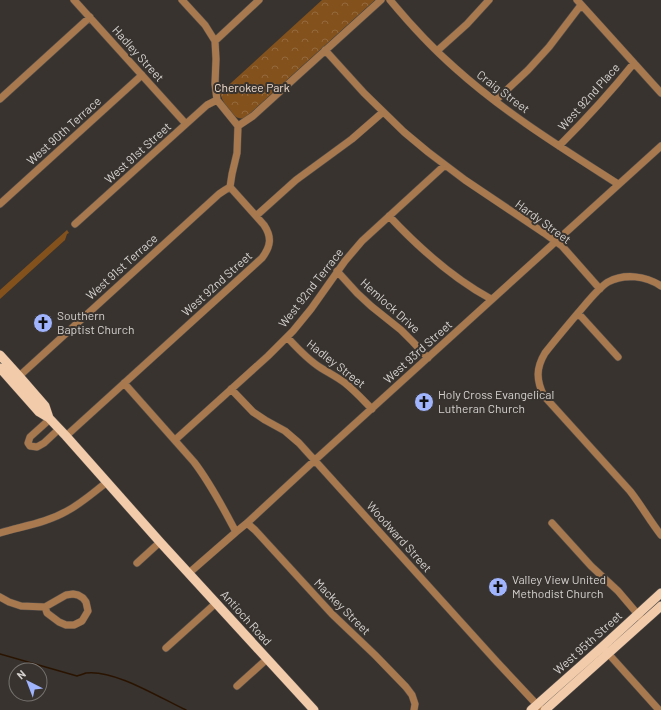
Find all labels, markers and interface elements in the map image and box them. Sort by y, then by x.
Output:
street label: Hadley Street [110,23,167,84]
street label: West 92nd Place [554,60,622,133]
street label: Craig Street [474,67,533,116]
park label: Cherokee Park [214,80,290,94]
street label: West 90th Terrace [23,93,103,167]
street label: West 91st Street [101,119,173,186]
street label: Hardy Street [513,196,574,246]
street label: West 91st Terrace [83,230,160,302]
street label: West 92nd Terrace [275,245,345,330]
street label: West 92nd Street [178,248,254,318]
street label: Hemlock Drive [358,275,423,336]
place label: Southern Baptist Church [57,308,134,336]
church icon: Southern Baptist Church [32,312,54,334]
street label: West 93rd Street [380,317,454,386]
street label: Hadley Street [305,336,369,390]
place label: Holy Cross Evangelical Lutheran Church [438,387,554,415]
church icon: Holy Cross Evangelical Lutheran Church [413,391,435,413]
street label: Woodward Street [364,498,435,575]
place label: Valley View United Methodist Church [512,572,606,600]
street label: Mackey Street [312,575,374,637]
church icon: Valley View United Methodist Church [487,576,509,598]
street label: Antioch Road [218,587,275,648]
street label: West 95th Street [550,608,624,677]
north arrow [8,662,48,702]
text: N [14,667,28,681]

